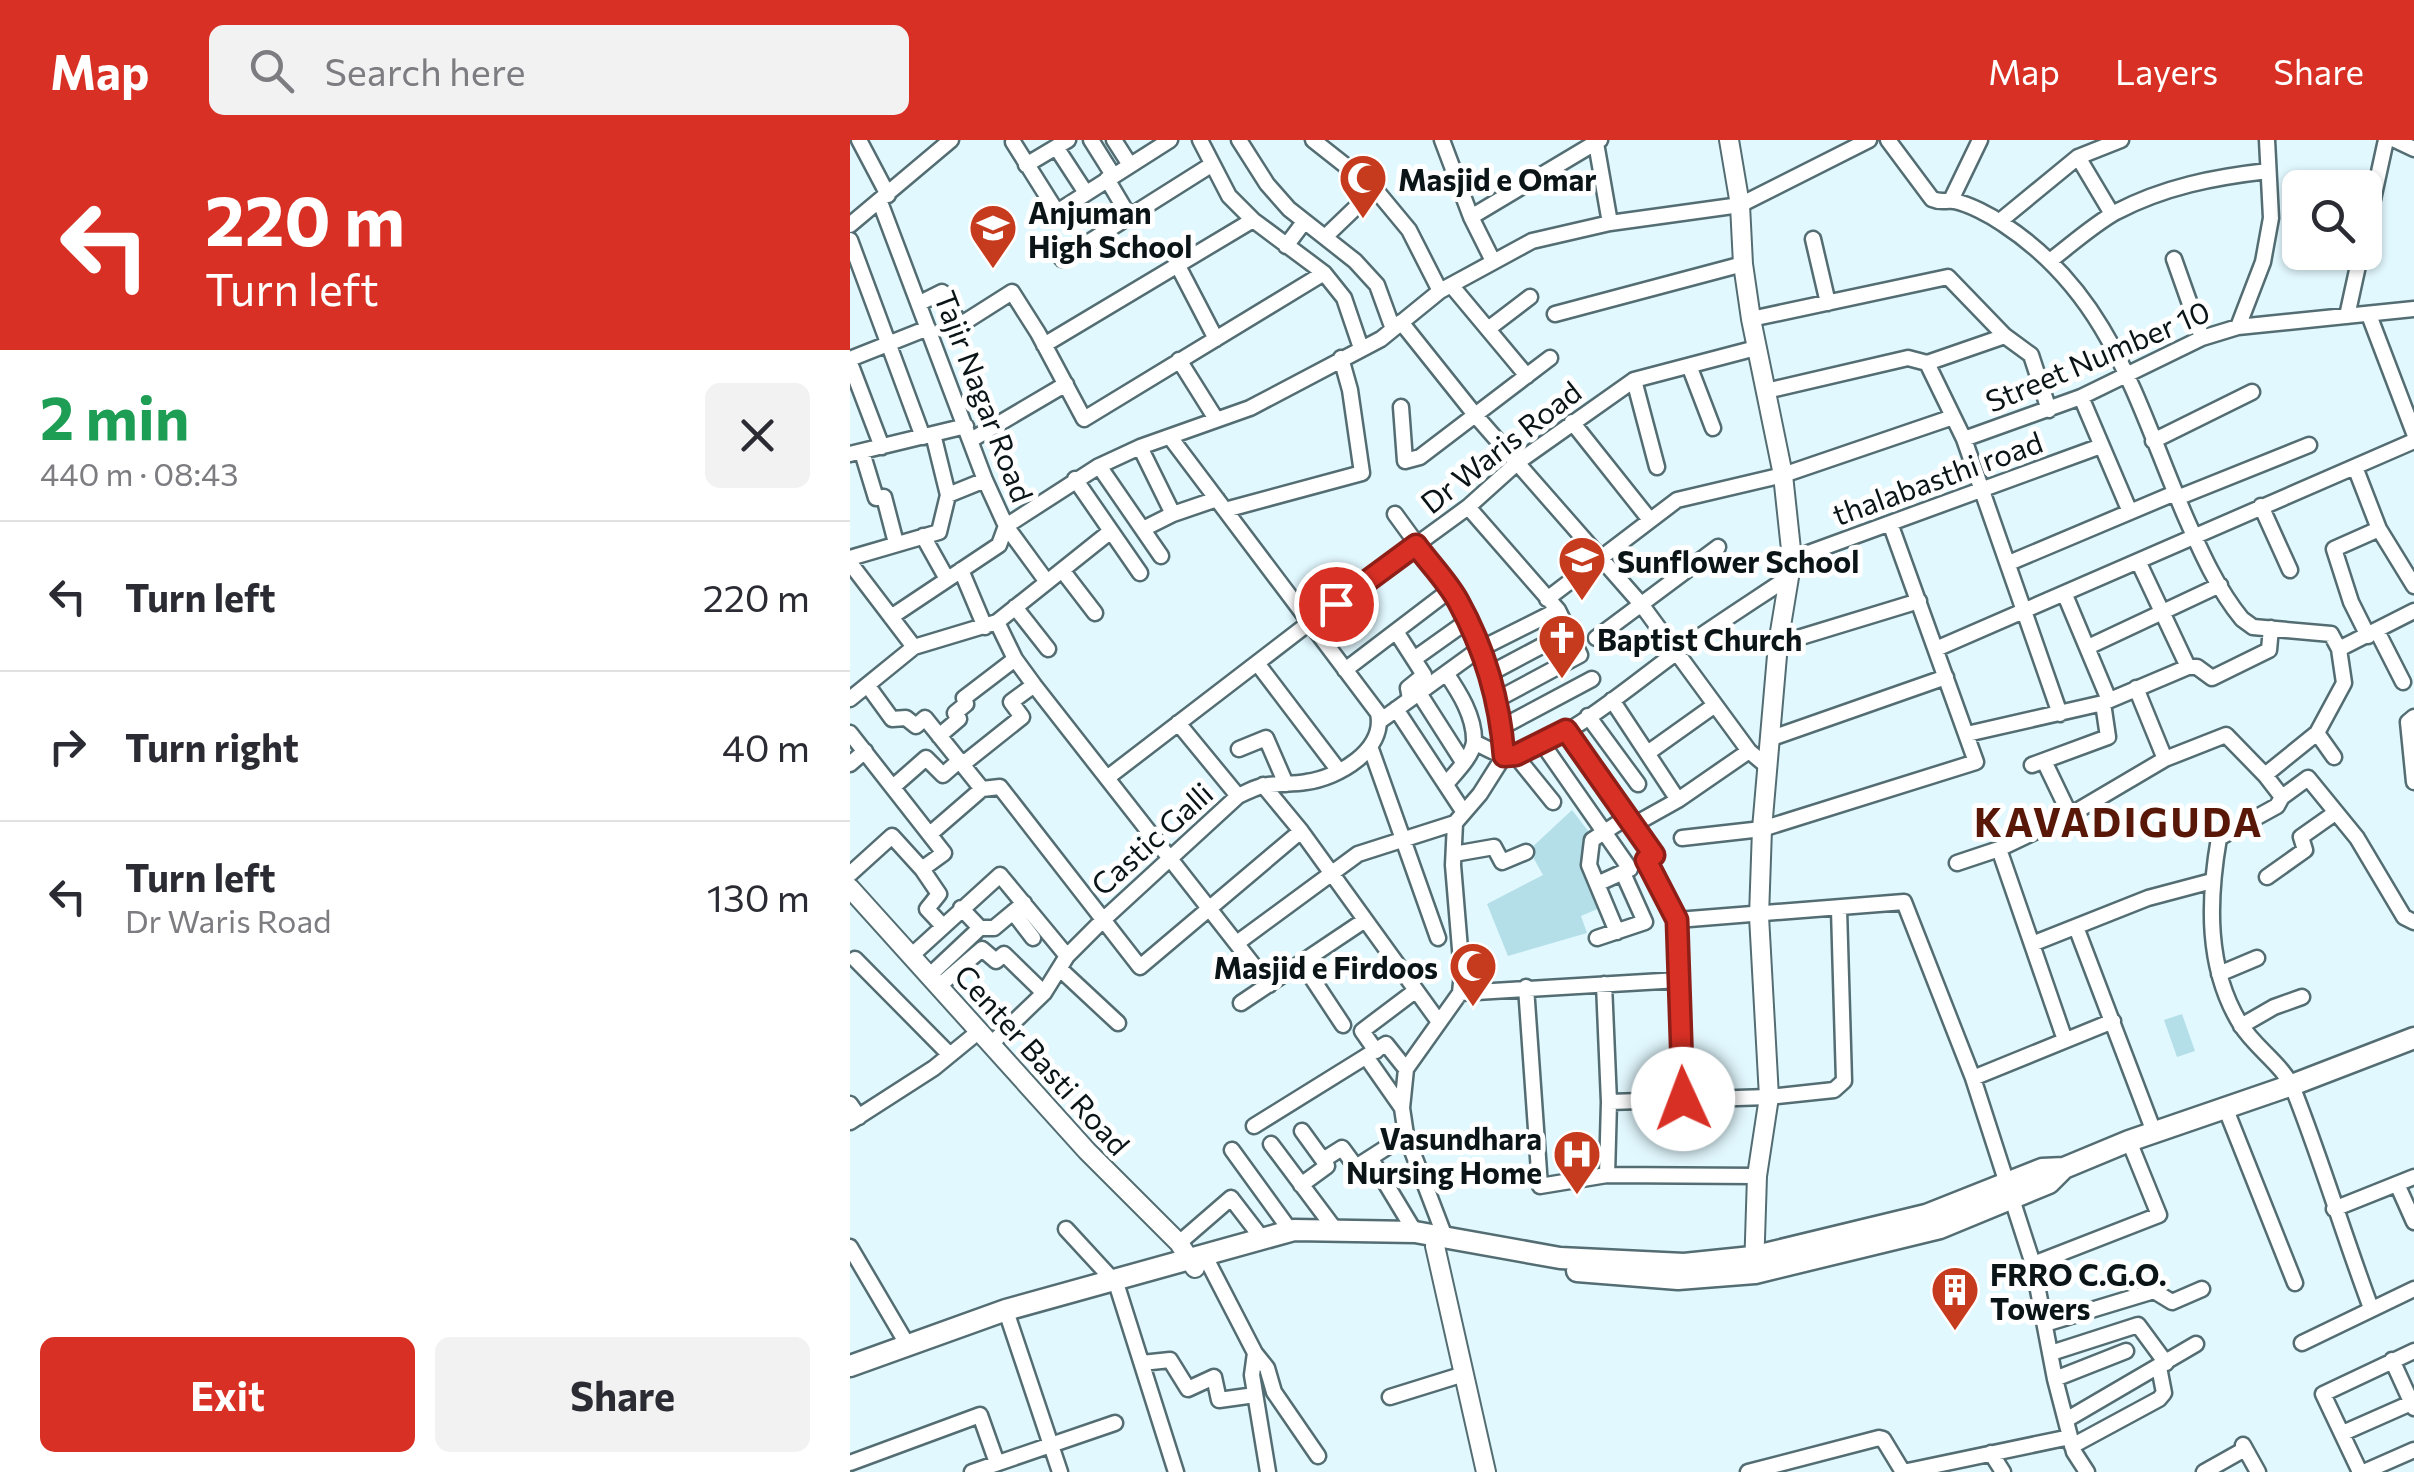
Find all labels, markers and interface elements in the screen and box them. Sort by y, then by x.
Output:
search box [209,25,909,115]
text: Map [50,41,149,100]
icon: search [244,43,299,98]
text: Search here [324,47,525,94]
text: Map [1988,49,2060,92]
text: Layers [2115,49,2218,92]
text: Share [2273,49,2364,92]
mosque icon: Masjid e Omar [1337,152,1389,220]
place label: Masjid e Omar [1398,160,1597,197]
map controls [2282,170,2382,270]
button: search [2282,170,2382,270]
text: 220 m [205,175,405,260]
icon: left [40,180,170,310]
place label: Anjuman High School [1028,193,1192,264]
school or university icon: Anjuman High School [967,202,1019,270]
text: Turn left [205,260,379,315]
street label: Tajir Nagar Road [928,285,1042,507]
street label: Street Number 10 [1979,291,2215,419]
street label: Dr Waris Road [1412,372,1588,520]
text: 2 min [40,379,189,452]
button: close [705,383,810,488]
street label: thalabasthi road [1827,422,2047,532]
text: 440 m · 08:43 [40,453,238,493]
school or university icon: Sunflower School [1556,534,1608,602]
place label: Sunflower School [1617,542,1859,579]
pin [1294,562,1379,647]
icon: left [40,569,95,624]
text: Turn left [125,573,276,620]
text: 220 m [703,573,810,620]
icon: arrive [1309,577,1364,632]
church icon: Baptist Church [1536,612,1588,680]
place label: Baptist Church [1597,620,1802,657]
icon: right [40,719,95,774]
text: Turn right [125,723,299,770]
text: 40 m [722,723,810,770]
street label: Castic Galli [1083,774,1219,902]
district label: KAVADIGUDA [1974,796,2264,845]
text: Turn left [125,853,276,900]
icon: left [40,869,95,924]
text: 130 m [707,873,810,920]
text: Dr Waris Road [125,900,332,940]
mosque icon: Masjid e Firdoos [1447,940,1499,1008]
place label: Masjid e Firdoos [1213,948,1438,985]
street label: Center Basti Road [948,956,1138,1162]
position arrow [1631,1047,1735,1151]
place label: Vasundhara Nursing Home [1346,1119,1542,1190]
hospital icon: Vasundhara Nursing Home [1551,1128,1603,1196]
place label: FRRO C.G.O. Towers [1990,1255,2167,1326]
building icon: FRRO C.G.O. Towers [1929,1264,1981,1332]
button: Exit [40,1337,415,1452]
button: Share [435,1337,810,1452]

